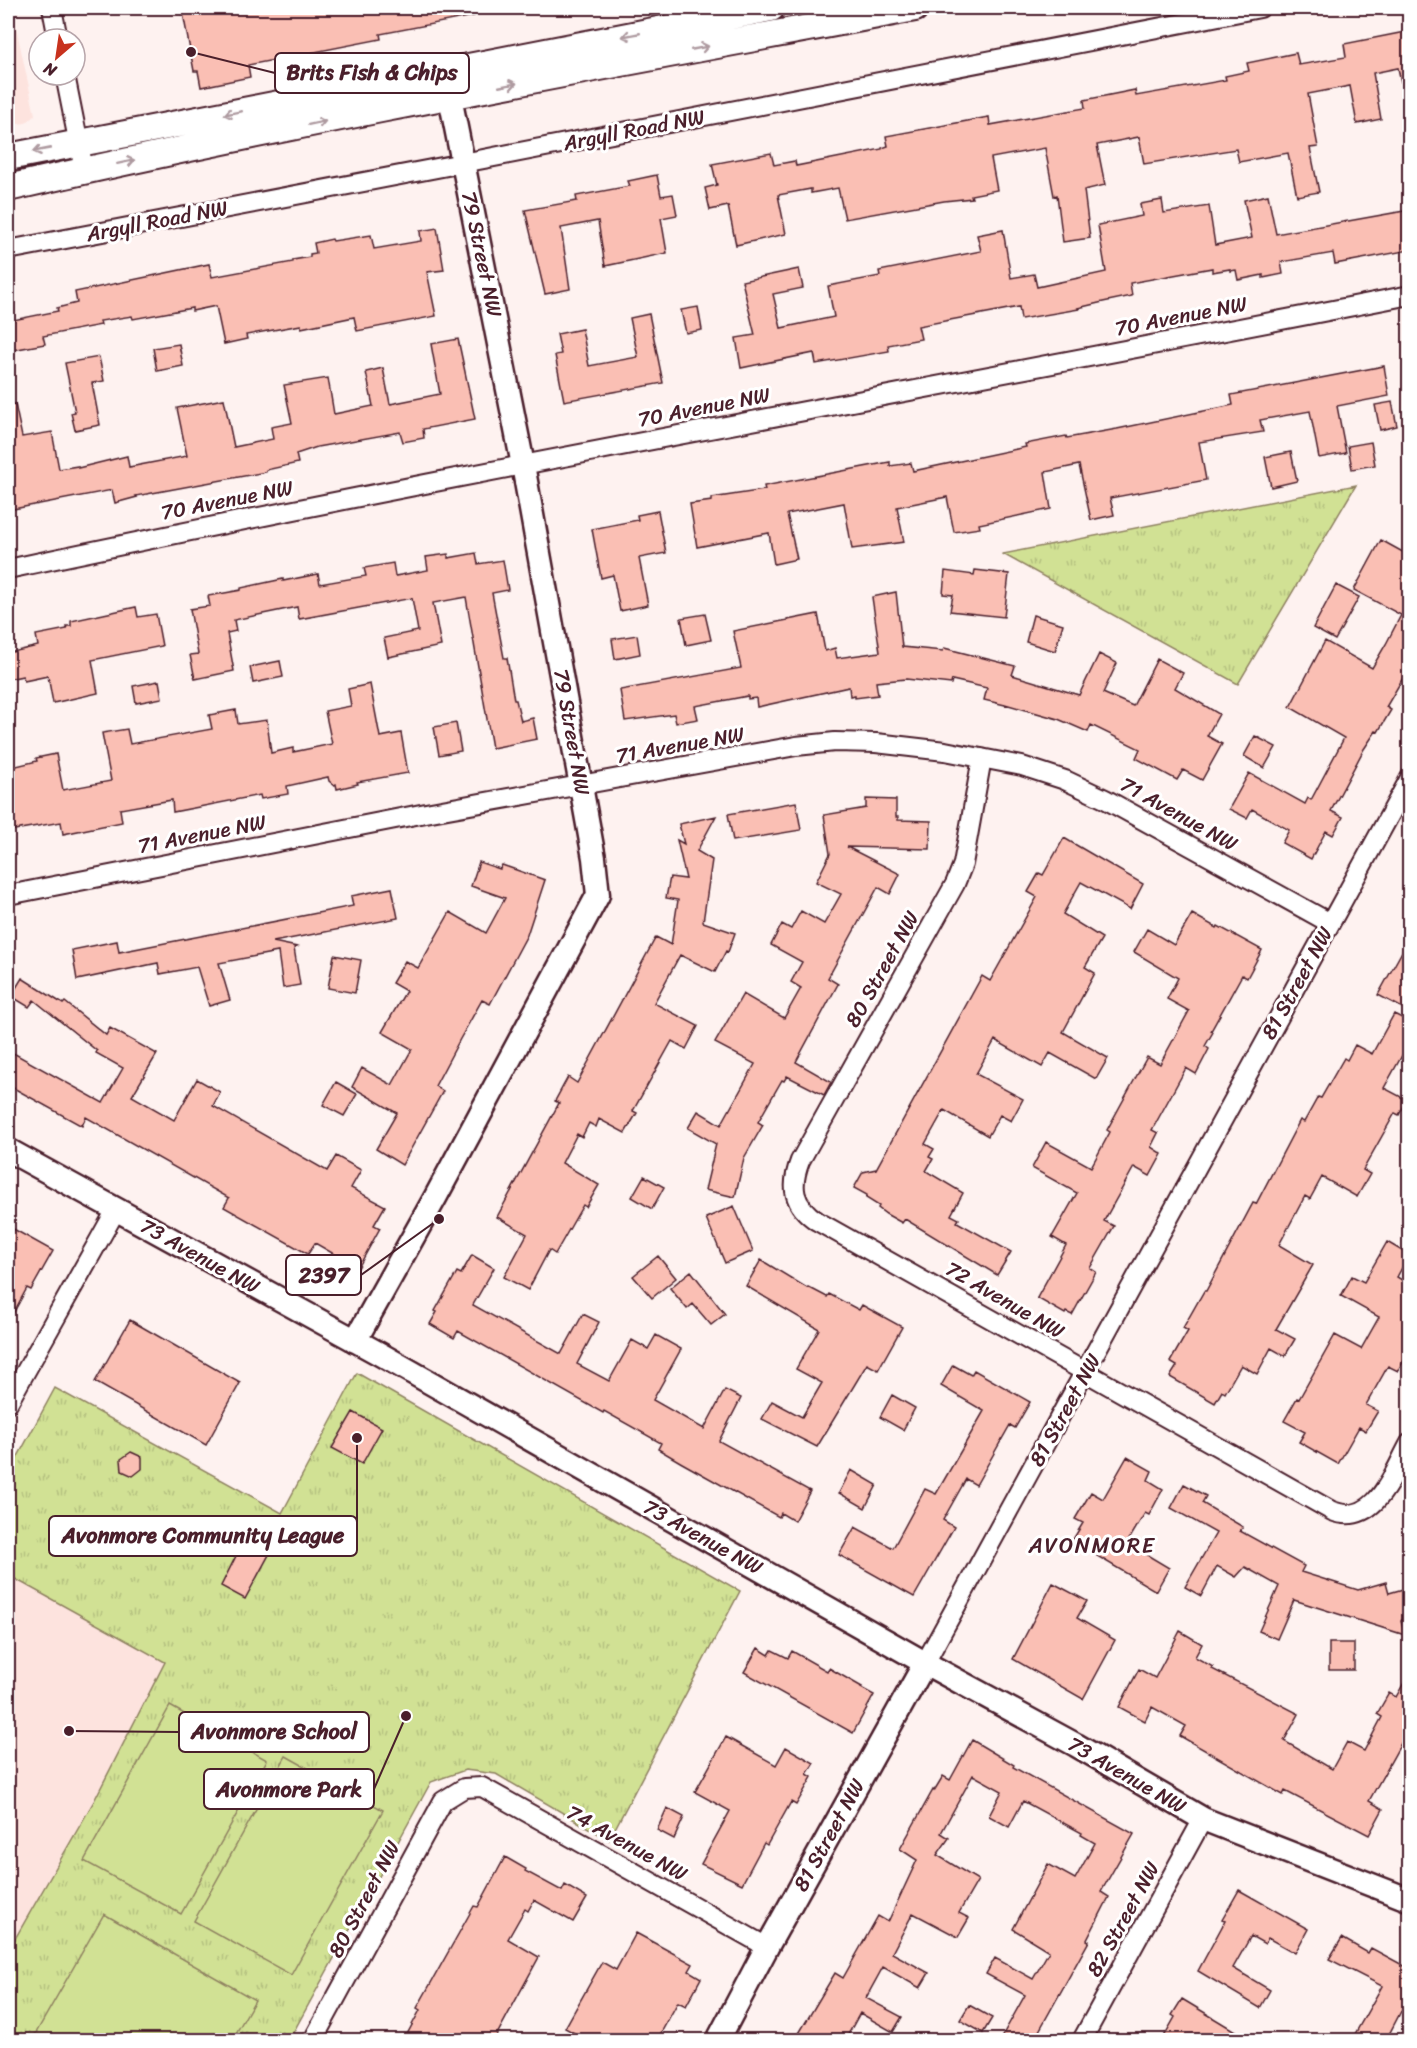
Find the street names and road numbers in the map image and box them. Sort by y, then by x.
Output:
street label: Argyll Road NW [559,98,708,163]
street label: 79 Street NW [450,188,514,321]
street label: Argyll Road NW [82,189,231,254]
street label: 70 Avenue NW [1111,284,1251,347]
street label: 70 Avenue NW [634,375,774,438]
street label: 70 Avenue NW [157,468,297,531]
street label: 79 Street NW [542,666,602,799]
street label: 71 Avenue NW [613,715,748,775]
street label: 71 Avenue NW [1113,766,1246,862]
street label: 71 Avenue NW [135,803,270,865]
street label: 80 Street NW [834,903,930,1035]
street label: 81 Street NW [1250,919,1344,1047]
street label: 73 Avenue NW [133,1207,268,1305]
street label: 72 Avenue NW [938,1250,1073,1350]
street label: 81 Street NW [1018,1346,1112,1474]
street label: 73 Avenue NW [636,1488,771,1586]
street label: 73 Avenue NW [1060,1725,1194,1825]
street label: 81 Street NW [782,1771,876,1899]
street label: 74 Avenue NW [559,1794,695,1892]
street label: 80 Street NW [317,1833,411,1965]
street label: 82 Street NW [1075,1853,1171,1984]

